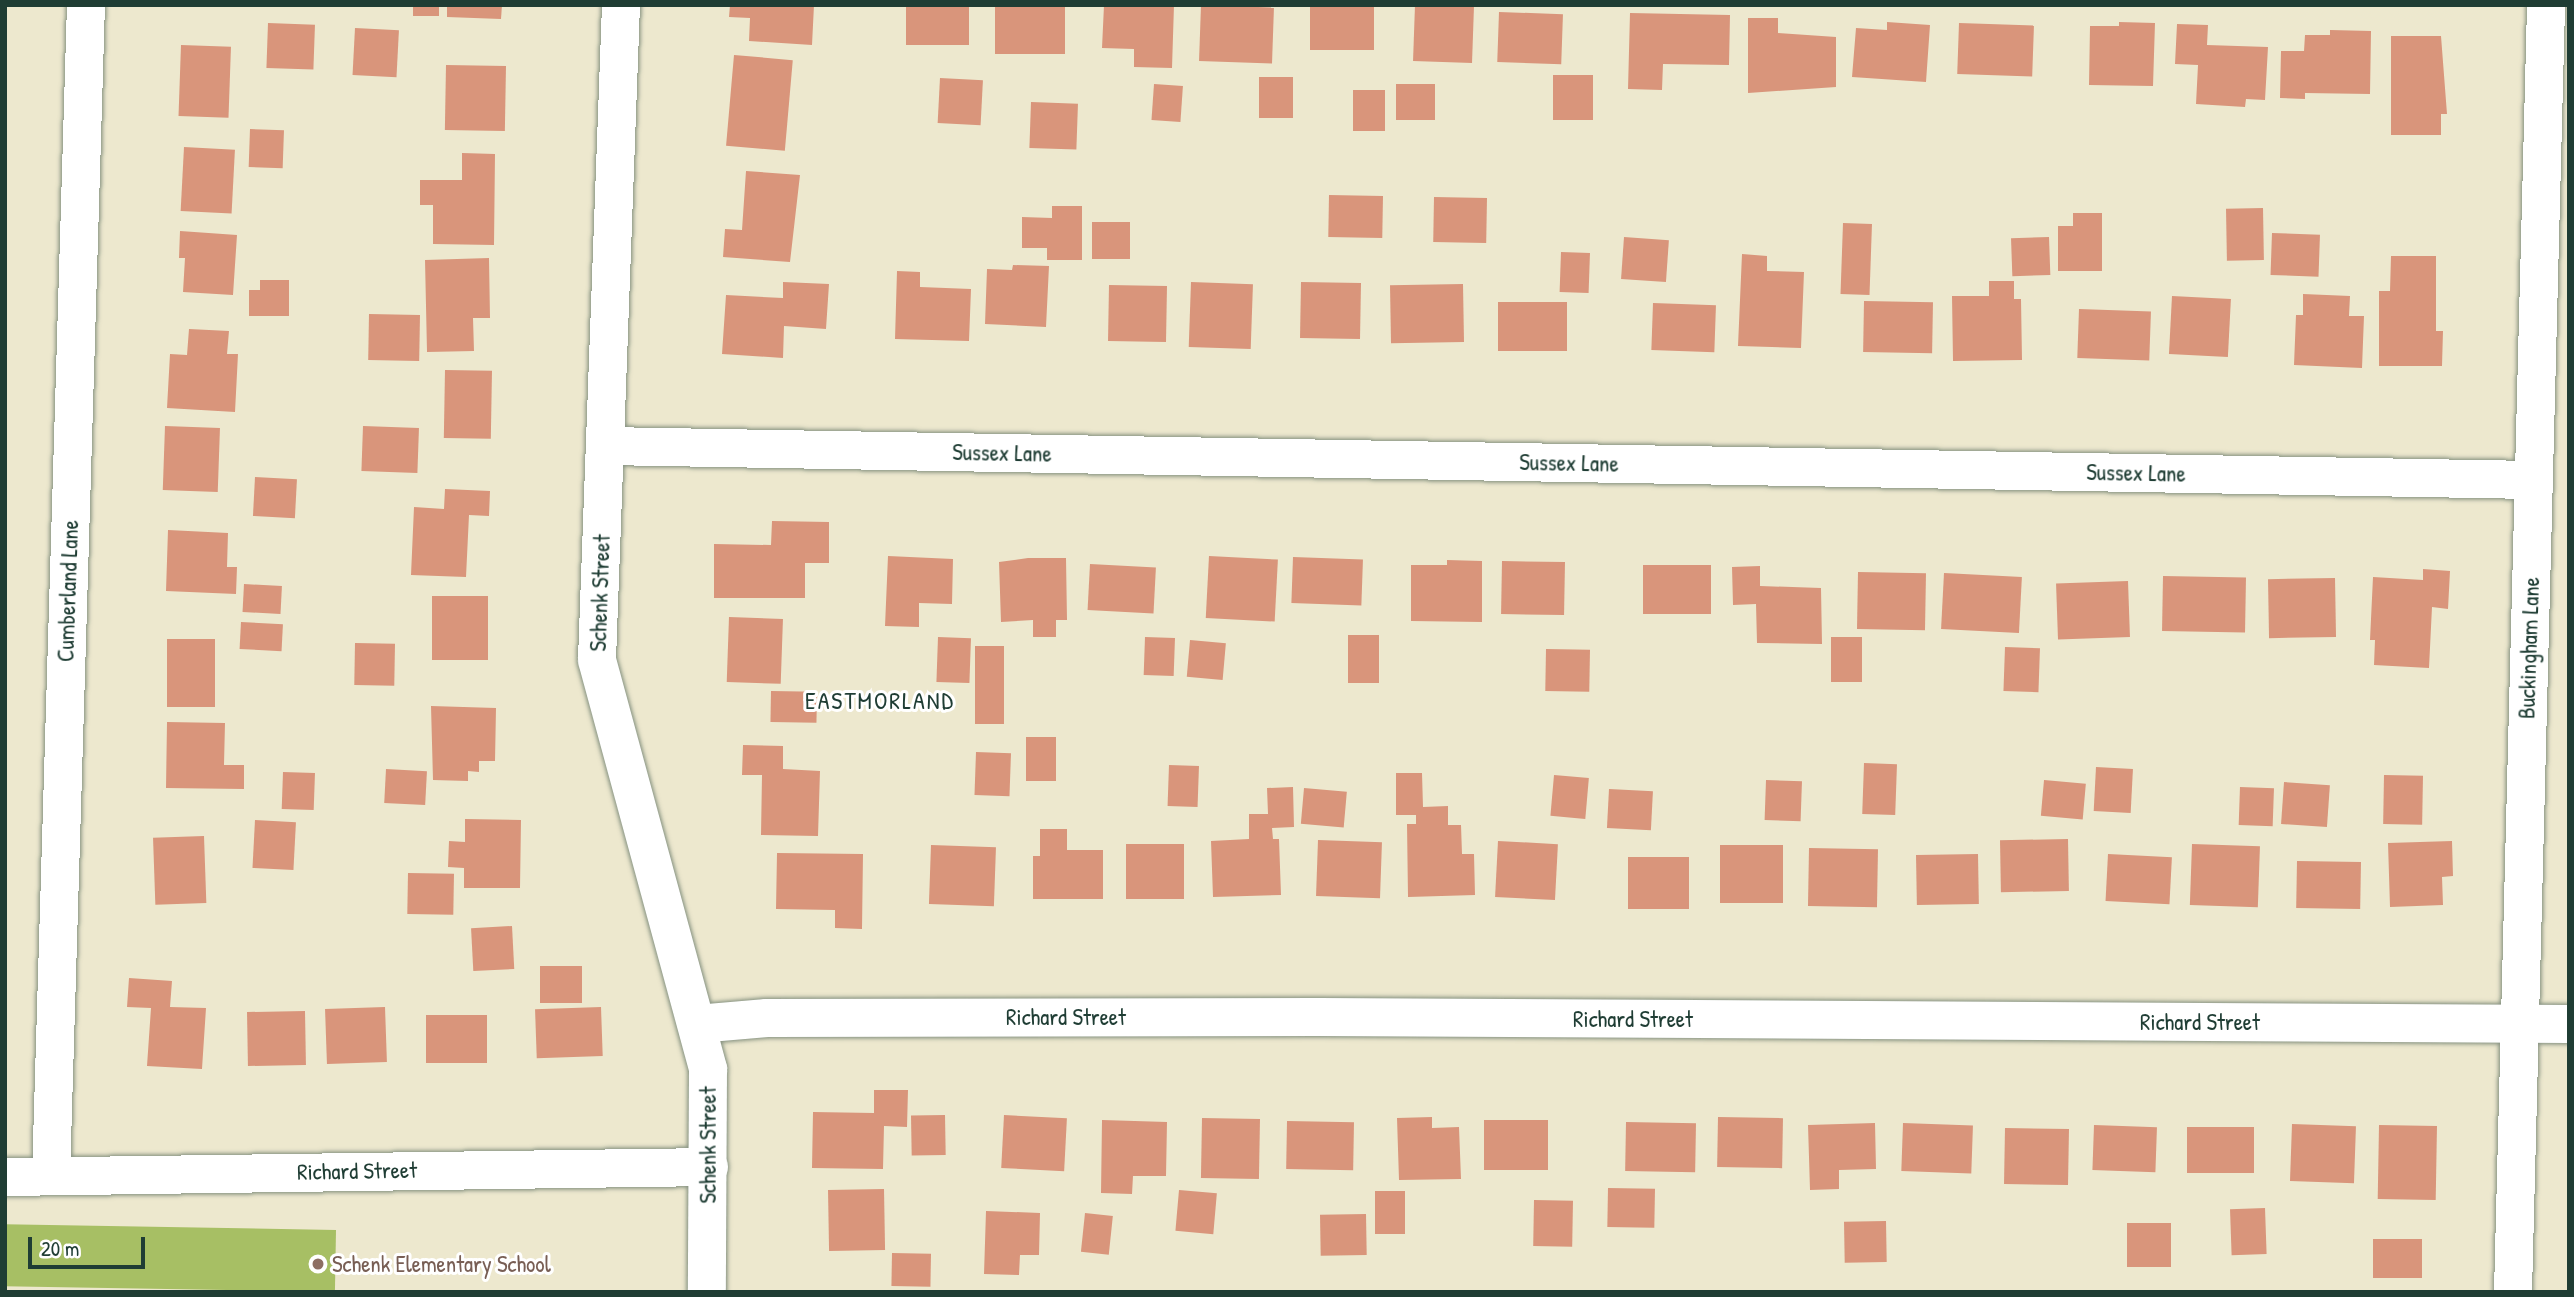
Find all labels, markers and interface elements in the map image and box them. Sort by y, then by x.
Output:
street label: Sussex Lane [952,438,1052,468]
street label: Sussex Lane [1519,448,1619,478]
street label: Sussex Lane [2086,458,2186,488]
street label: Cumberland Lane [52,520,84,662]
street label: Schenk Street [584,534,616,652]
street label: Buckingham Lane [2513,577,2545,719]
district label: EASTMORLAND [806,687,954,715]
street label: Richard Street [1006,1003,1126,1031]
street label: Richard Street [1573,1005,1693,1033]
street label: Richard Street [2140,1008,2260,1036]
street label: Schenk Street [694,1086,722,1204]
street label: Richard Street [297,1156,417,1186]
scale bar [32,1224,149,1268]
text: 20 m [41,1234,79,1263]
place label: Schenk Elementary School [332,1250,551,1278]
marker: Schenk Elementary School [310,1256,326,1272]

